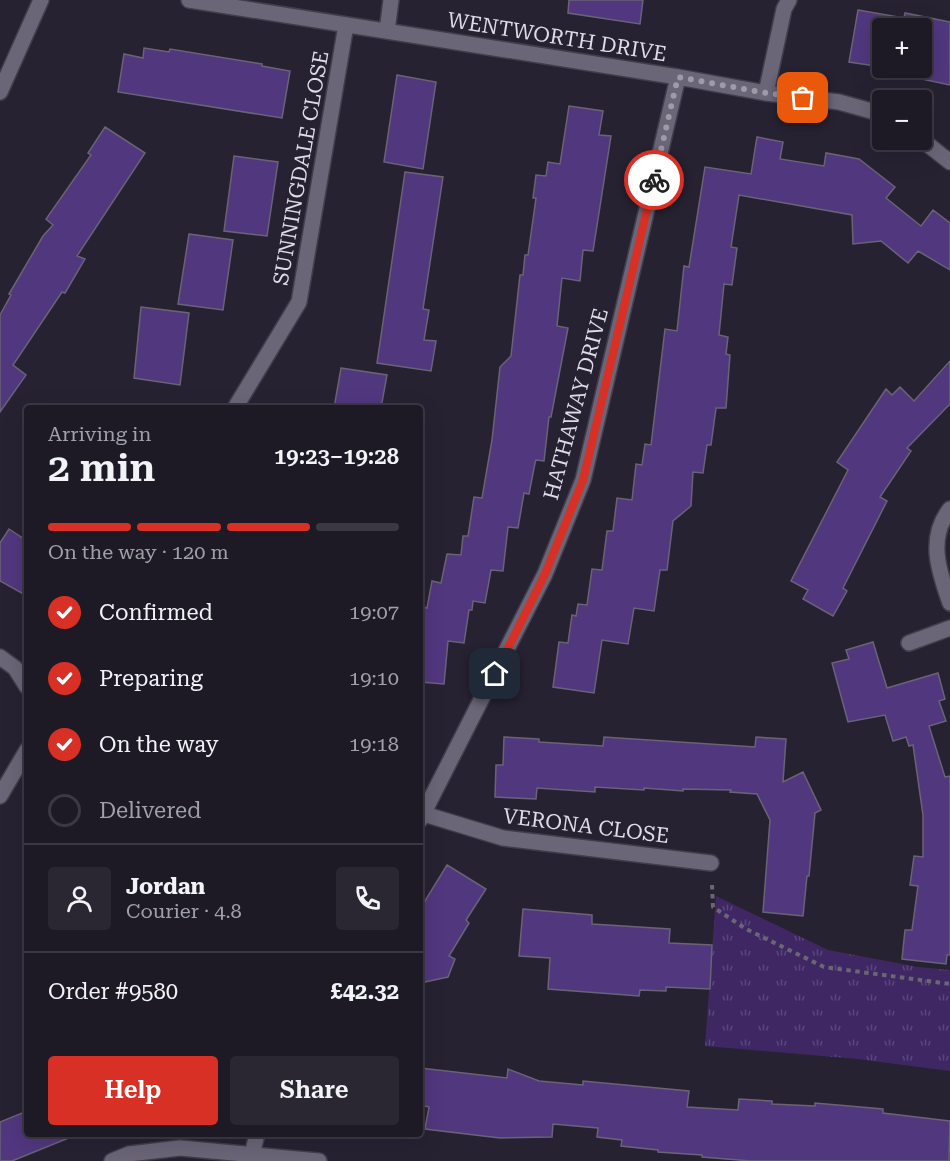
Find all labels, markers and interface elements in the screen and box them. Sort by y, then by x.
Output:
street label: WENTWORTH DRIVE [446,8,668,66]
map controls [872,18,932,150]
button: + [872,18,932,78]
street label: SUNNINGDALE CLOSE [269,49,333,287]
pin [777,72,828,123]
icon: bag [786,81,819,114]
button: − [872,90,932,150]
courier [624,150,684,210]
icon: bike [638,164,671,197]
street label: HATHAWAY DRIVE [539,306,613,502]
text: Arriving in [48,422,151,446]
text: 19:23–19:28 [274,444,399,469]
text: 2 min [48,445,155,491]
text: On the way · 120 m [48,540,229,564]
icon: check [48,596,81,629]
text: Confirmed [99,600,213,625]
text: 19:07 [349,600,399,624]
pin [469,648,520,699]
icon: home [478,657,511,690]
icon: check [48,662,81,695]
text: Preparing [99,666,203,691]
text: 19:10 [349,666,399,690]
icon: check [48,728,81,761]
text: On the way [99,732,219,757]
text: 19:18 [349,732,399,756]
text: Delivered [99,798,201,823]
street label: VERONA CLOSE [502,804,670,848]
button: person [48,867,111,930]
button: phone [336,867,399,930]
text: Jordan [126,874,205,899]
text: Courier · 4.8 [126,899,242,923]
text: Order #9580 [48,979,178,1004]
text: £42.32 [330,979,399,1004]
button: Help [48,1056,218,1125]
button: Share [230,1056,399,1125]

